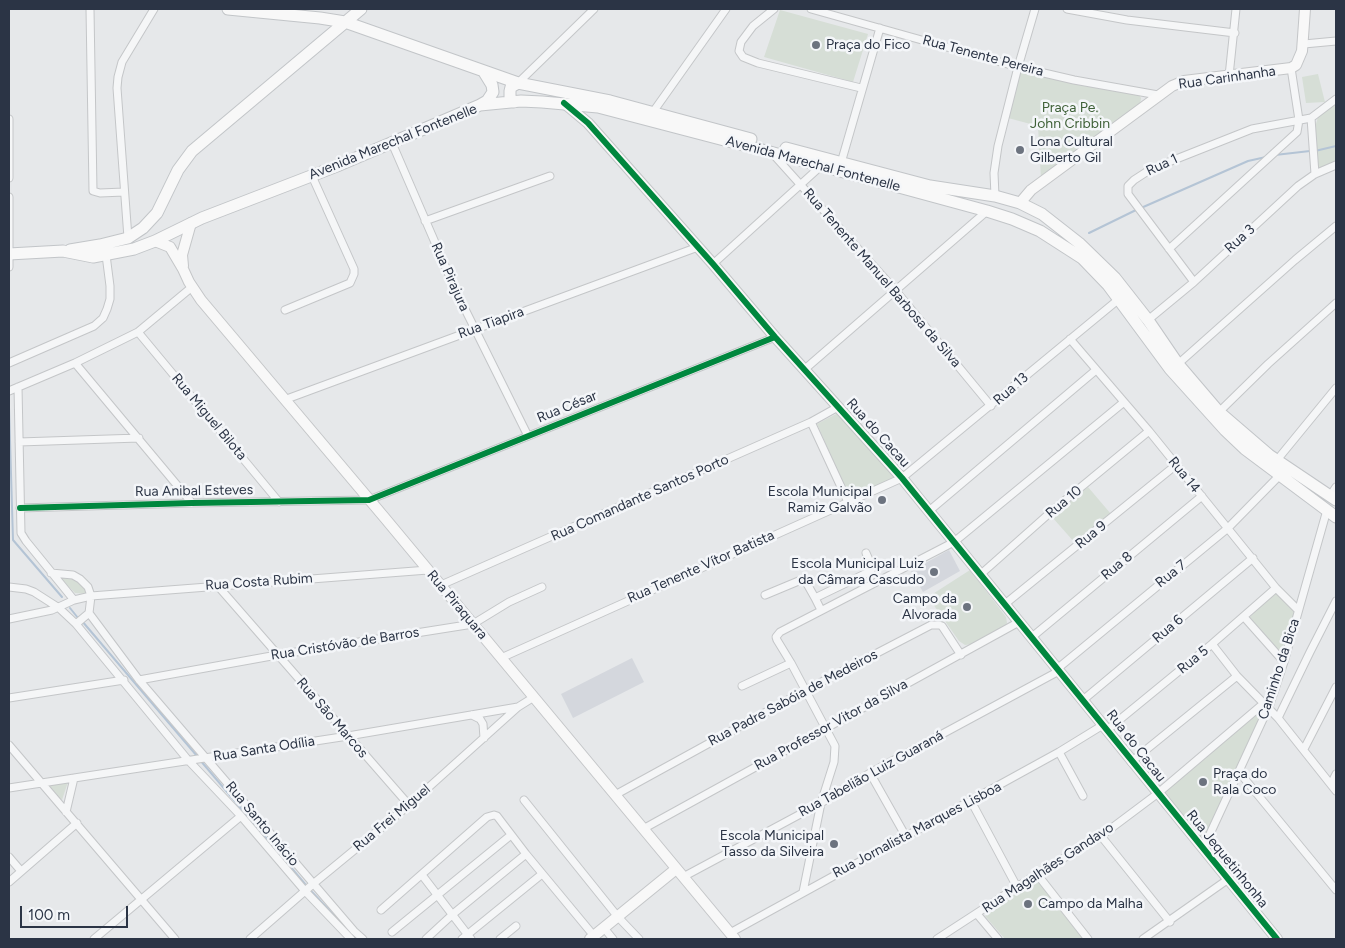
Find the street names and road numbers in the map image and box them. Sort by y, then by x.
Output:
street label: Rua Tenente Pereira [921,32,1045,80]
street label: Rua Carinhanha [1177,63,1277,93]
street label: Avenida Marechal Fontenelle [306,101,480,183]
street label: Avenida Marechal Fontenelle [724,133,902,195]
street label: Rua 1 [1144,150,1180,180]
street label: Rua Tenente Manuel Barbosa da Silva [800,185,964,371]
street label: Rua 3 [1221,221,1259,257]
street label: Rua Pirajura [427,240,473,314]
street label: Rua Tiapira [456,303,526,343]
street label: Rua 13 [990,369,1032,409]
street label: Rua Miguel Bilota [168,370,250,464]
street label: Rua César [534,387,600,427]
street label: Rua do Cacau [843,395,913,471]
street label: Rua Comandante Santos Porto [548,451,732,545]
street label: Rua 14 [1164,454,1204,496]
street label: Rua Anibal Esteves [135,482,253,500]
street label: Rua 10 [1043,482,1085,522]
street label: Rua 9 [1072,517,1110,553]
street label: Rua Tenente Vítor Batista [625,527,777,607]
street label: Rua 8 [1098,548,1136,584]
street label: Rua 7 [1152,557,1190,591]
street label: Rua Piraquara [423,567,491,643]
street label: Rua Costa Rubim [205,570,313,594]
street label: Rua 6 [1149,611,1187,647]
street label: Caminho da Bica [1255,617,1303,721]
street label: Rua Cristóvão de Barros [270,624,420,664]
street label: Rua 5 [1174,642,1212,678]
street label: Rua Padre Sabóia de Medeiros [705,646,881,750]
street label: Rua Sāo Marcos [293,675,371,761]
street label: Rua Professor Vitor da Silva [751,676,911,774]
street label: Rua do Cacau [1103,707,1169,785]
street label: Rua Tabelião Luiz Guaraná [796,727,946,821]
street label: Rua Santa Odília [212,733,316,765]
street label: Rua Santo Inácio [222,778,302,870]
street label: Rua Jornalista Marques Lisboa [830,778,1004,882]
street label: Rua Frei Miguel [350,781,434,855]
street label: Rua Jequetinhonha [1183,807,1271,911]
street label: Rua Magalhães Gandavo [979,819,1117,917]

